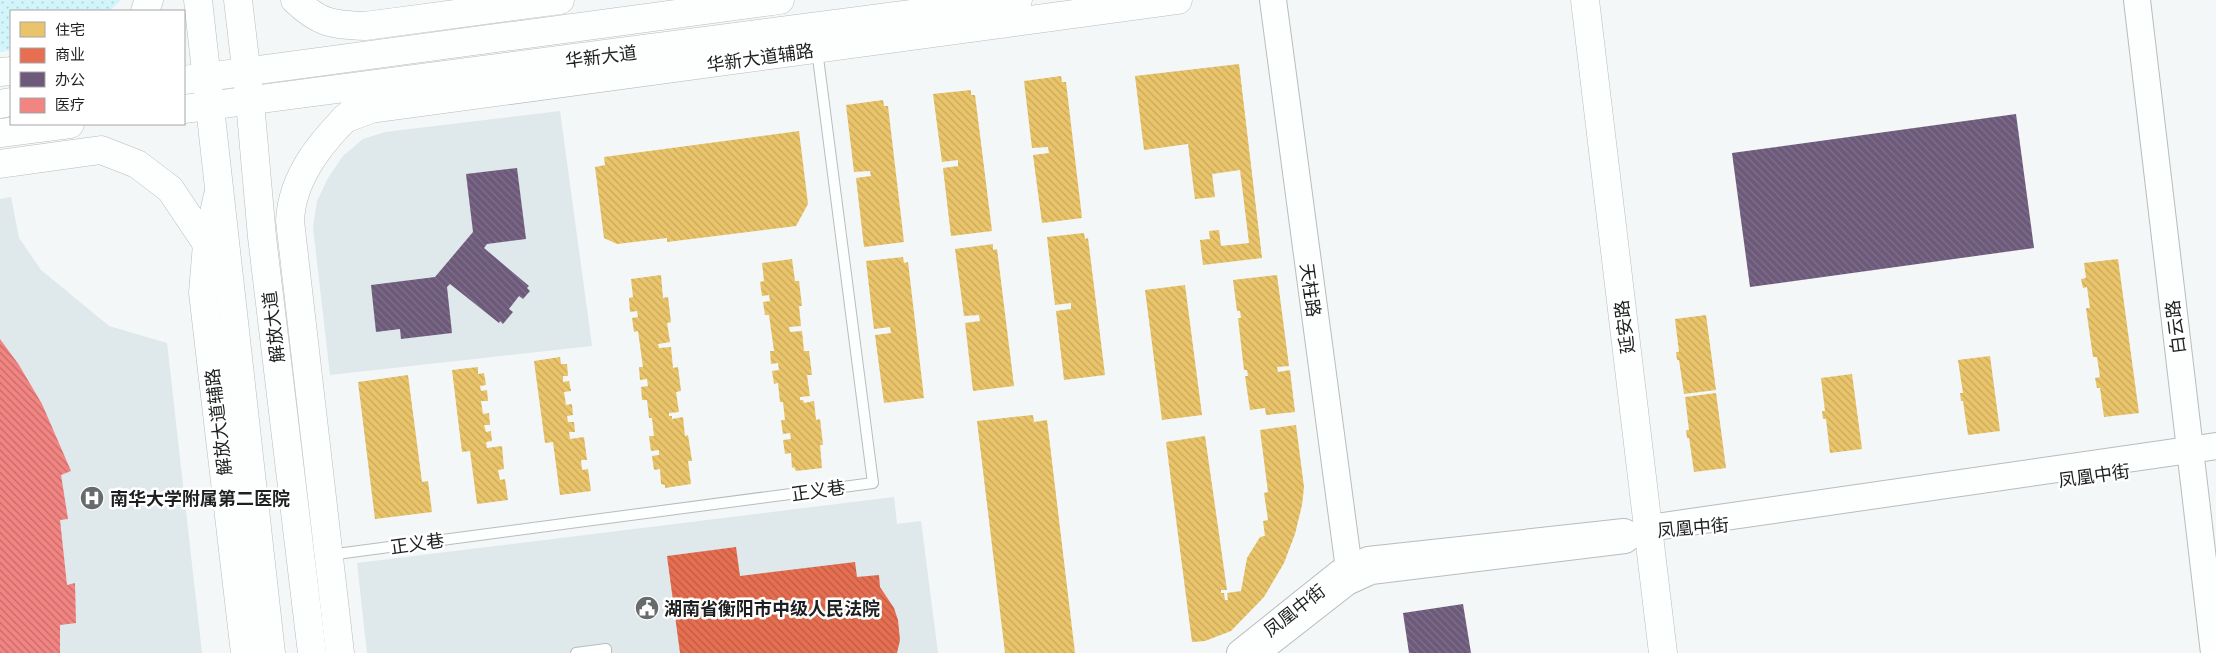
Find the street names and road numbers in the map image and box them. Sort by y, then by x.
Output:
street label: 华新大道辅路 [705,39,815,75]
street label: 华新大道 [564,41,638,71]
street label: 天柱路 [1296,262,1326,318]
street label: 解放大道 [258,290,288,364]
street label: 延安路 [1610,299,1638,355]
street label: 白云路 [2161,299,2189,355]
street label: 解放大道辅路 [201,367,235,477]
street label: 凤凰中街 [2057,459,2131,491]
street label: 正义巷 [790,475,846,505]
street label: 凤凰中街 [1656,513,1730,541]
street label: 正义巷 [389,528,445,558]
street label: 凤凰中街 [1259,579,1329,641]

